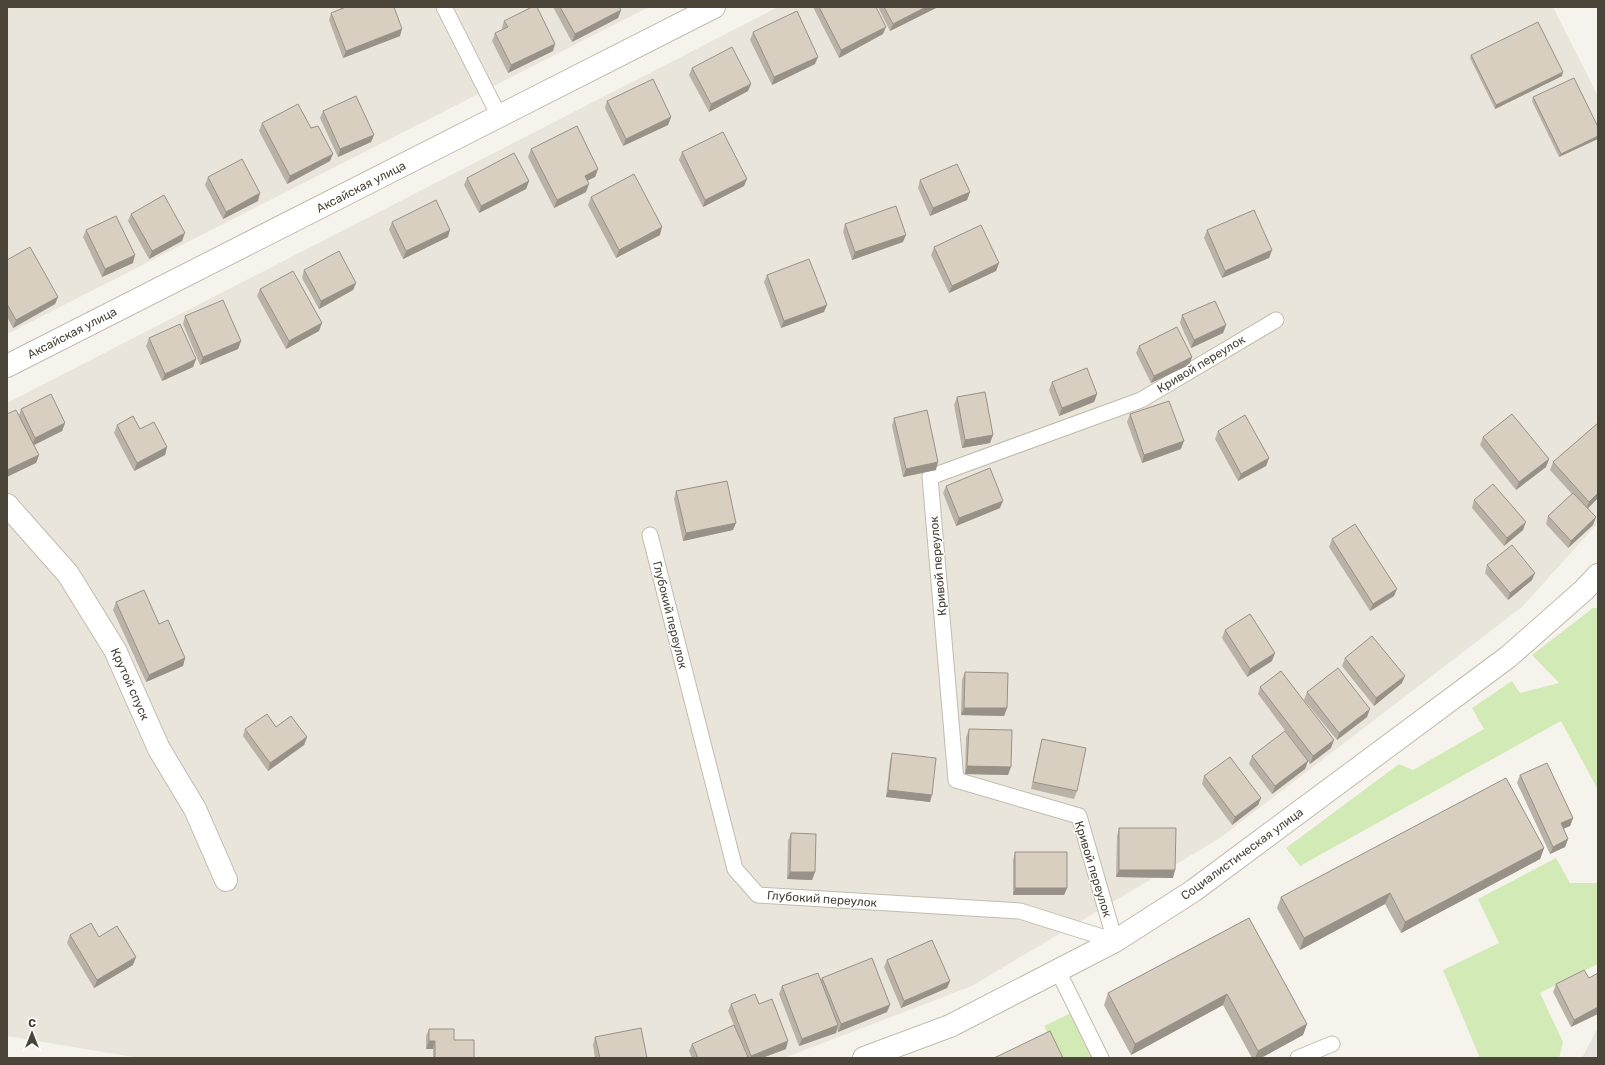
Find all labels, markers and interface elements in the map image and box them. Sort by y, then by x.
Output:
street label: Аксайская улица [314,158,408,216]
street label: Аксайская улица [25,304,119,362]
street label: Кривой переулок [1155,332,1248,396]
street label: Кривой переулок [927,515,949,616]
street label: Глубокий переулок [650,560,690,671]
street label: Крутой спуск [108,646,152,723]
street label: Социалистическая улица [1178,805,1306,903]
street label: Кривой переулок [1072,819,1114,919]
street label: Глубокий переулок [767,888,878,910]
north arrow [12,1013,52,1053]
text: С [28,1017,36,1030]

